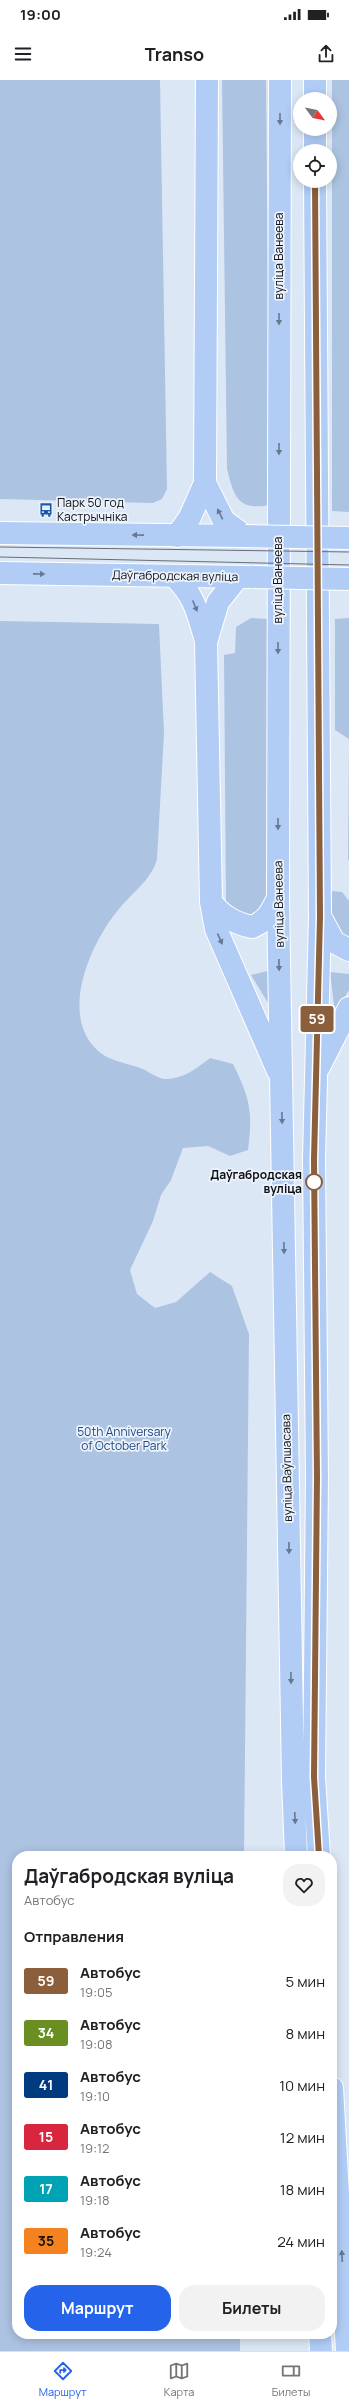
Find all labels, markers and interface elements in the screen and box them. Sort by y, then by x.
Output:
text: 19:00 [20,4,61,25]
text: Transo [145,42,204,66]
icon: menu [12,43,34,65]
icon: share [315,43,337,65]
north arrow [293,92,337,136]
map controls [293,92,337,188]
one-way arrow [277,113,283,126]
button: locate [293,144,337,188]
street label: вуліца Ванеева [270,213,287,299]
one-way arrow [276,313,282,326]
one-way arrow [276,443,282,456]
place label: Парк 50 год Кастрычніка [57,494,128,525]
bus stop icon: Парк 50 год Кастрычніка [38,502,54,518]
one-way arrow [217,508,223,519]
one-way arrow [131,532,144,538]
street label: вуліца Ванеева [269,537,286,623]
street label: Даўгабродская вуліца [112,566,238,585]
one-way arrow [33,571,46,577]
one-way arrow [193,601,199,613]
one-way arrow [275,642,281,655]
one-way arrow [275,818,281,831]
street label: вуліца Ванеева [269,860,288,948]
one-way arrow [217,934,223,945]
one-way arrow [276,959,283,971]
line badge: 59 [299,1006,335,1032]
text: 59 [309,1009,325,1028]
one-way arrow [279,1112,285,1125]
place label: Даўгабродская вуліца [210,1166,302,1197]
marker: Даўгабродская вуліца [305,1173,323,1191]
one-way arrow [281,1242,287,1255]
street label: вуліца Ваўпшасава [277,1414,296,1522]
park label: 50th Anniversary of October Park [77,1423,172,1454]
one-way arrow [286,1542,292,1555]
one-way arrow [288,1672,294,1685]
one-way arrow [291,1812,298,1824]
text: Даўгабродская вуліца [24,1863,234,1889]
button: heart [283,1864,325,1906]
text: Автобус [24,1891,74,1909]
text: Отправления [24,1926,124,1947]
text: Автобус [80,1962,141,1983]
text: 59 [38,1971,54,1990]
text: 5 мин [286,1971,325,1992]
text: 19:05 [80,1983,112,2001]
text: Автобус [80,2014,141,2035]
text: 34 [38,2023,54,2042]
text: 8 мин [286,2023,325,2044]
text: 19:08 [80,2035,113,2053]
text: Автобус [80,2066,141,2087]
text: 41 [39,2075,53,2094]
text: 10 мин [279,2075,325,2096]
text: 19:10 [80,2087,110,2105]
text: Автобус [80,2118,141,2139]
text: 15 [39,2127,53,2146]
text: 12 мин [280,2127,325,2148]
text: 19:12 [80,2139,110,2157]
text: Автобус [80,2170,141,2191]
text: 17 [39,2179,53,2198]
text: 18 мин [280,2179,325,2200]
text: 19:18 [80,2191,110,2209]
text: Автобус [80,2222,141,2243]
text: 35 [38,2231,54,2250]
text: 24 мин [277,2231,325,2252]
text: 19:24 [80,2243,112,2261]
one-way arrow [338,2250,345,2262]
button: Маршрут [24,2285,171,2331]
button: Билеты [179,2285,325,2331]
tab: Маршрут [39,2360,87,2399]
tab: Карта [164,2360,194,2399]
tab: Билеты [272,2360,310,2399]

